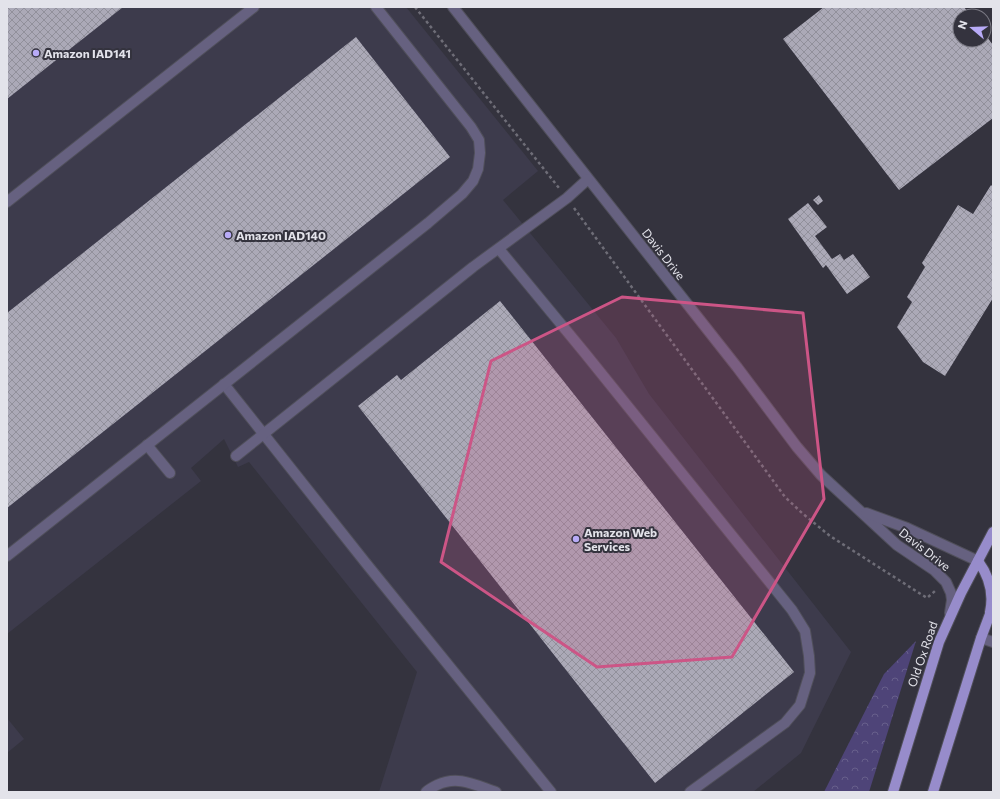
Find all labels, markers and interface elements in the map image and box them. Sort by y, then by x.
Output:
north arrow [952,8,992,48]
text: N [955,19,970,31]
place label: Amazon IAD141 [44,46,131,60]
marker: Amazon IAD141 [31,48,41,58]
street label: Davis Drive [640,226,688,282]
place label: Amazon IAD140 [236,228,326,242]
marker: Amazon IAD140 [223,230,233,240]
place label: Amazon Web Services [584,525,657,553]
street label: Davis Drive [897,525,953,573]
marker: Amazon Web Services [571,534,581,544]
street label: Old Ox Road [904,619,940,689]

